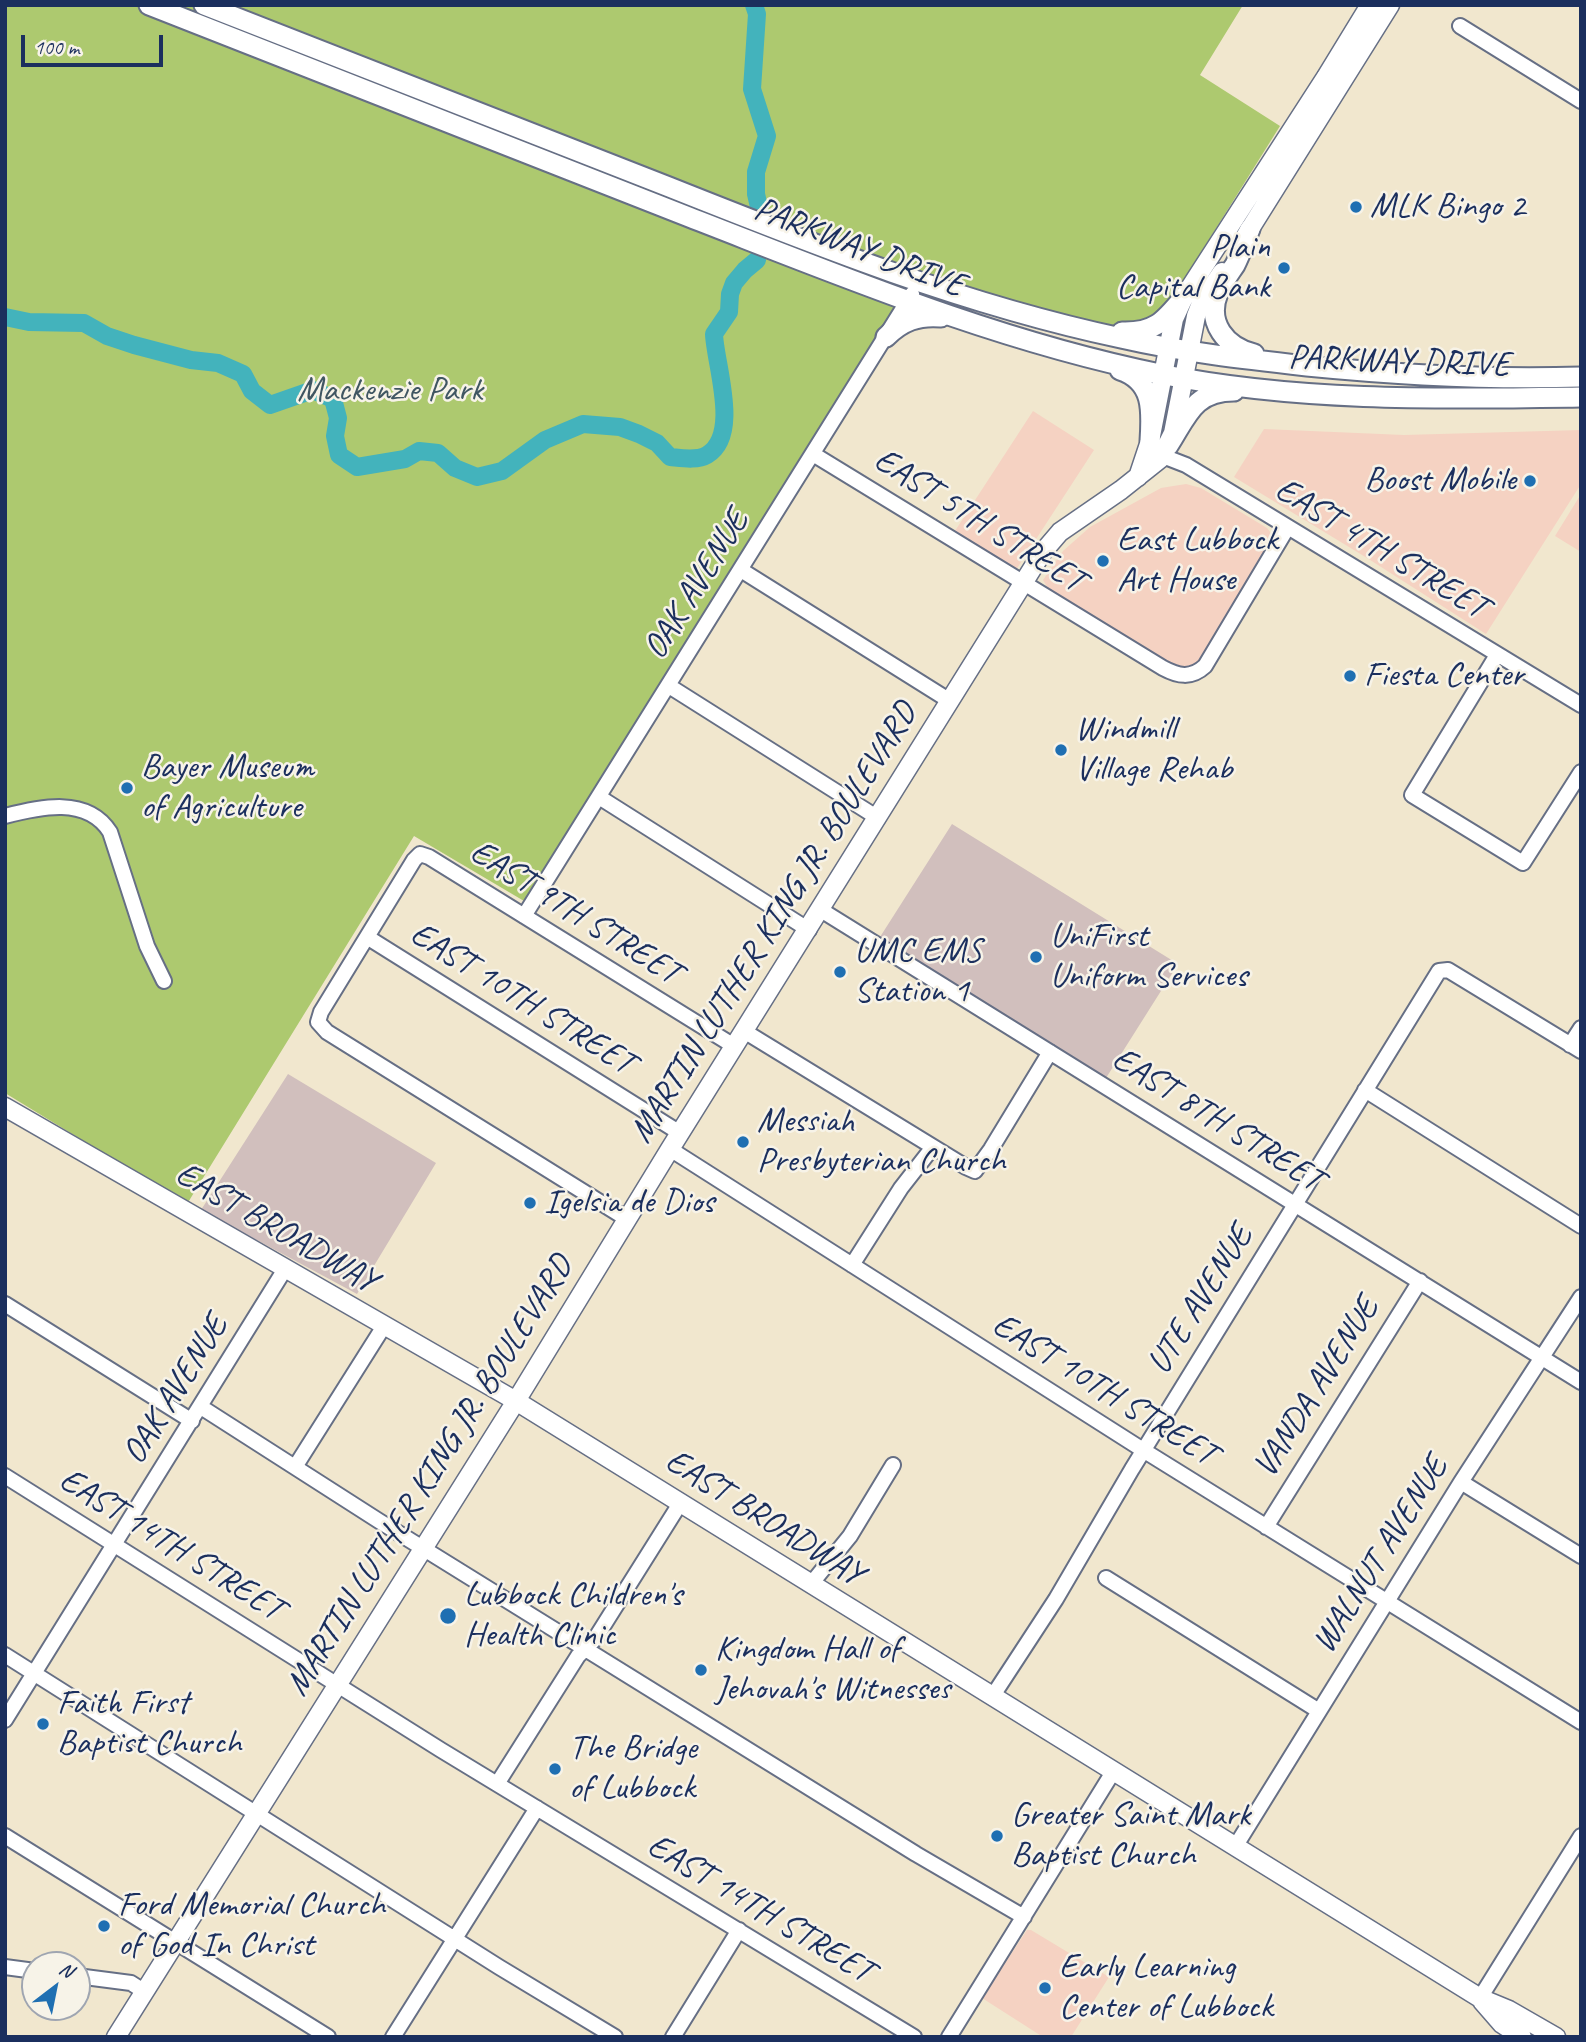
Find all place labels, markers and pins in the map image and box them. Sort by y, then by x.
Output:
place label: MLK Bingo 2 [1370,186,1525,228]
marker: MLK Bingo 2 [1348,199,1364,215]
place label: Plain Capital Bank [1116,227,1270,309]
marker: Plain Capital Bank [1276,260,1292,276]
place label: Boost Mobile [1364,460,1516,502]
marker: Boost Mobile [1522,473,1538,489]
place label: East Lubbock Art House [1117,520,1278,602]
marker: East Lubbock Art House [1095,553,1111,569]
place label: Fiesta Center [1364,655,1524,697]
marker: Fiesta Center [1342,668,1358,684]
place label: Windmill Village Rehab [1075,709,1232,791]
marker: Windmill Village Rehab [1053,742,1069,758]
place label: Bayer Museum of Agriculture [141,747,314,829]
marker: Bayer Museum of Agriculture [119,780,135,796]
place label: UniFirst Uniform Services [1050,916,1247,998]
place label: UMC EMS Station 1 [854,931,981,1013]
marker: UniFirst Uniform Services [1028,949,1044,965]
marker: UMC EMS Station 1 [832,964,848,980]
place label: Messiah Presbyterian Church [757,1101,1006,1183]
marker: Messiah Presbyterian Church [735,1134,751,1150]
place label: Igelsia de Dios [544,1182,714,1224]
marker: Igelsia de Dios [522,1195,538,1211]
place label: Lubbock Children's Health Clinic [464,1575,682,1657]
marker: Lubbock Children's Health Clinic [438,1606,458,1626]
place label: Kingdom Hall of Jehovah's Witnesses [715,1629,950,1711]
marker: Kingdom Hall of Jehovah's Witnesses [693,1662,709,1678]
place label: Faith First Baptist Church [57,1683,241,1765]
marker: Faith First Baptist Church [35,1716,51,1732]
place label: The Bridge of Lubbock [569,1728,697,1810]
marker: The Bridge of Lubbock [547,1761,563,1777]
place label: Greater Saint Mark Baptist Church [1011,1795,1250,1877]
marker: Greater Saint Mark Baptist Church [989,1828,1005,1844]
place label: Ford Memorial Church of God In Christ [118,1885,385,1967]
marker: Ford Memorial Church of God In Christ [96,1918,112,1934]
place label: Early Learning Center of Lubbock [1059,1947,1272,2029]
marker: Early Learning Center of Lubbock [1037,1980,1053,1996]

